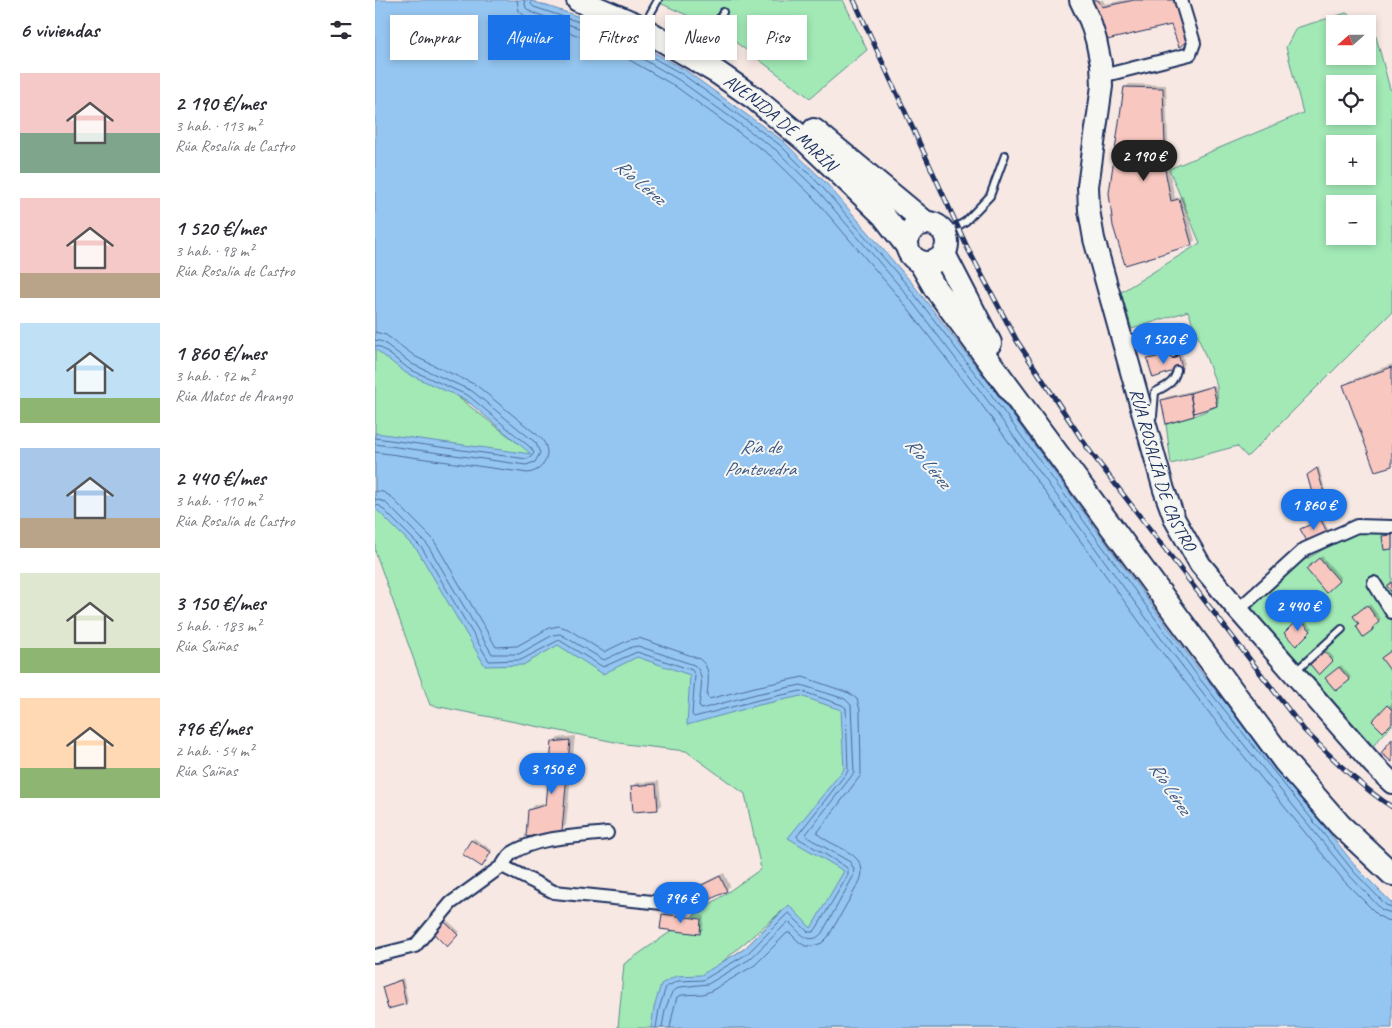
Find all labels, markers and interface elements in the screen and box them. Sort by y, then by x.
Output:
chip: Comprar [390,15,478,60]
chip: Alquilar [488,15,570,60]
chip: Filtros [580,15,655,60]
chip: Nuevo [665,15,737,60]
chip: Piso [747,15,807,60]
north arrow [1326,15,1376,65]
map controls [1326,15,1376,245]
icon: filters [327,16,355,44]
text: 6 viviendas [20,17,99,43]
street label: AVENIDA DE MARÍN [720,70,844,178]
button: locate [1326,75,1376,125]
text: 2 190 €/mes [175,90,265,116]
icon: home [60,93,120,153]
text: 3 hab. · 113 m² [175,116,261,136]
button: + [1326,135,1376,185]
text: Rúa Rosalía de Castro [175,136,295,156]
pin: 2 190 € [1098,140,1190,182]
text: 2 190 € [1122,146,1166,166]
water label: Río Lérez [610,154,672,212]
button: − [1326,195,1376,245]
text: 1 520 €/mes [175,215,265,241]
icon: home [60,218,120,278]
text: 3 hab. · 98 m² [175,241,254,261]
text: Rúa Rosalía de Castro [175,261,295,281]
pin: 1 520 € [1118,322,1210,365]
text: 1 520 € [1142,329,1186,349]
text: 1 860 €/mes [175,340,266,366]
icon: home [60,343,120,403]
text: 3 hab. · 92 m² [175,366,254,386]
text: Rúa Matos de Arango [175,386,293,406]
street label: RÚA ROSALÍA DE CASTRO [1125,386,1202,556]
water label: Río Lérez [900,433,958,495]
water label: Ría de Pontevedra [724,435,797,481]
text: 2 440 €/mes [175,465,266,491]
icon: home [60,468,120,528]
pin: 1 860 € [1268,488,1360,531]
text: 3 hab. · 110 m² [175,491,261,511]
text: 1 860 € [1292,495,1336,515]
text: Rúa Rosalía de Castro [175,511,295,531]
text: 3 150 €/mes [175,590,265,616]
pin: 2 440 € [1252,590,1344,632]
icon: home [60,593,120,653]
text: 2 440 € [1276,596,1320,616]
text: 5 hab. · 183 m² [175,616,261,636]
text: Rúa Saíñas [175,636,237,656]
text: 796 €/mes [175,715,251,741]
icon: home [60,718,120,778]
text: 2 hab. · 54 m² [175,741,254,761]
pin: 3 150 € [506,752,598,795]
water label: Río Lérez [1144,757,1198,821]
text: 3 150 € [530,759,574,779]
text: Rúa Saíñas [175,761,237,781]
pin: 796 € [646,882,716,924]
text: 796 € [665,888,697,908]

